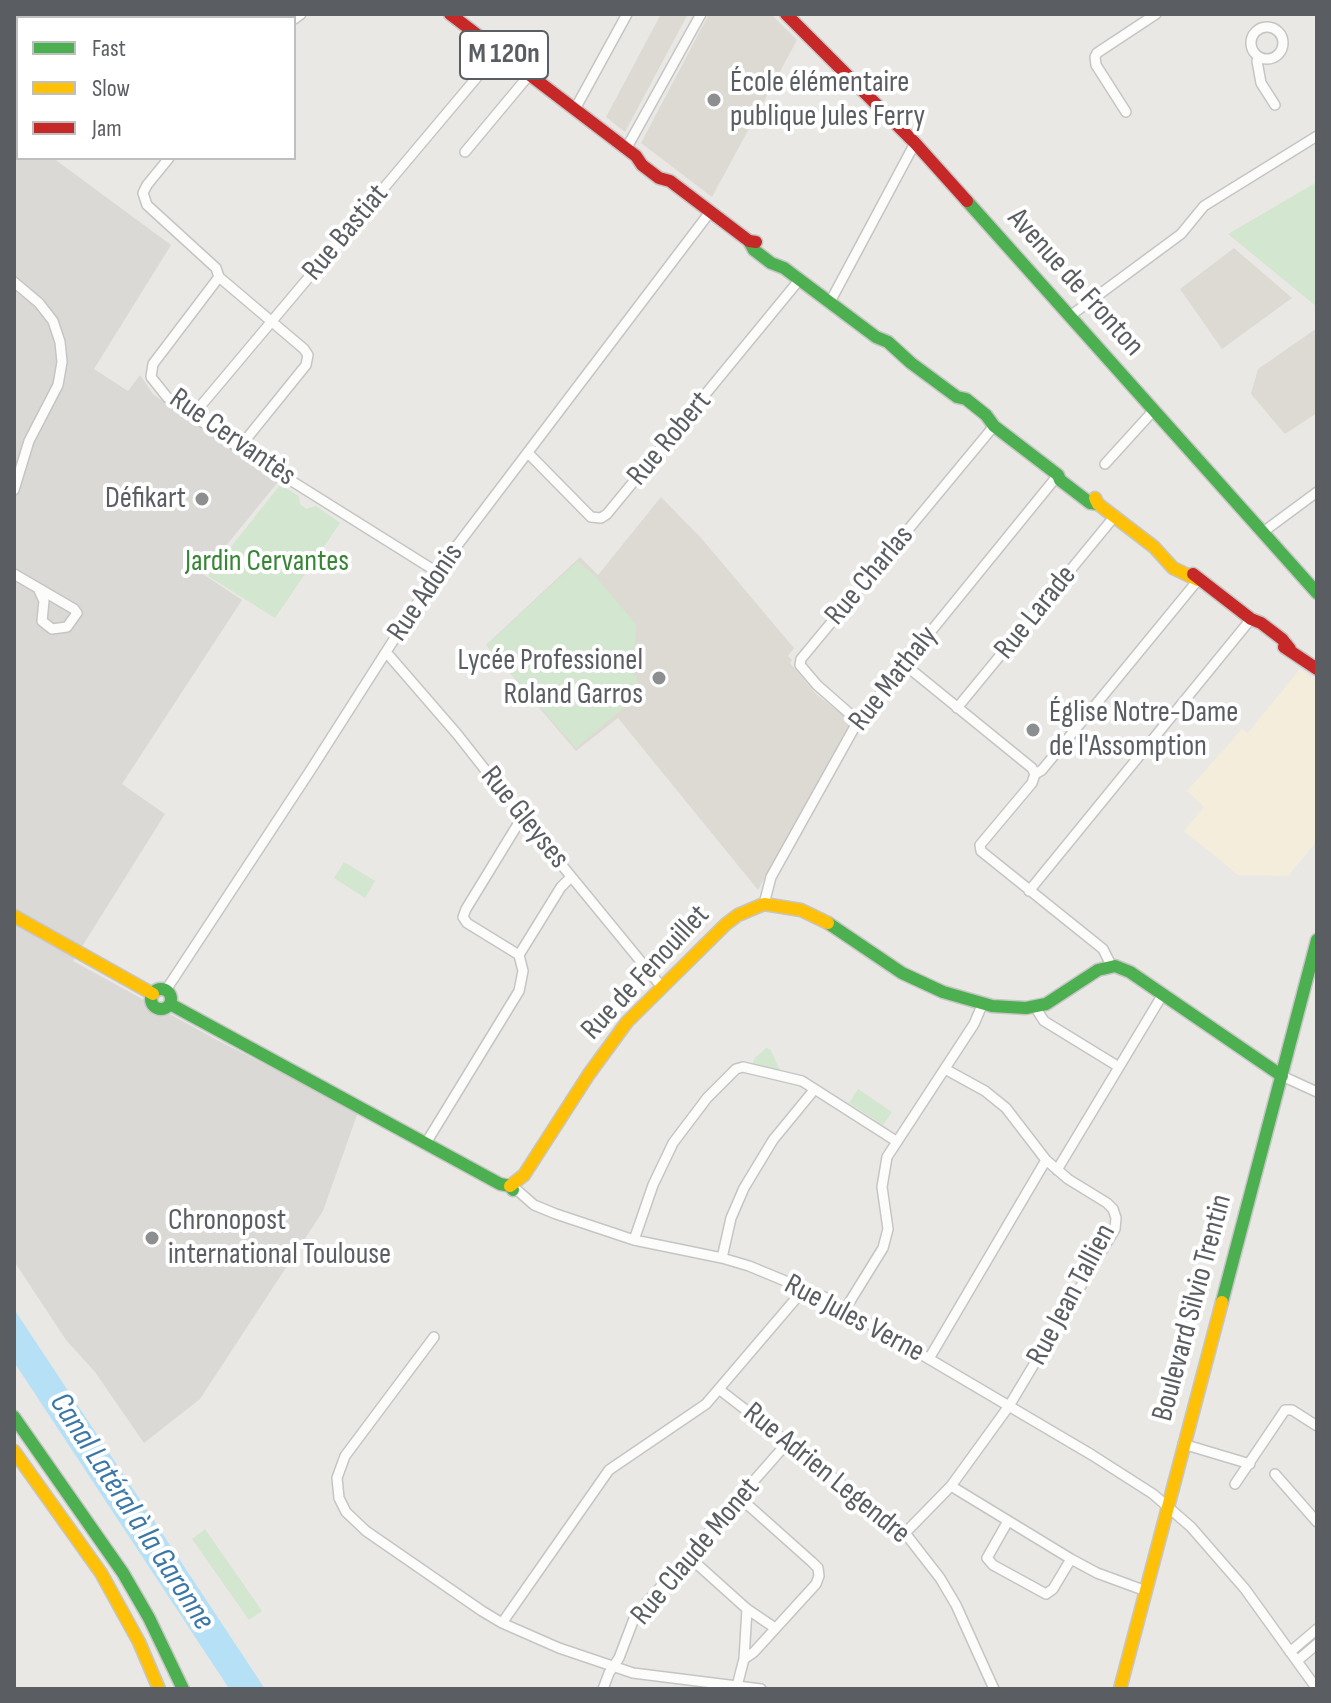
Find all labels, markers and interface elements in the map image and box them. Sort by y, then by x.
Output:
legend [16,16,296,160]
road number: M 120n [460,31,548,79]
text: Fast [92,34,126,63]
place label: École élémentaire publique Jules Ferry [730,65,925,136]
text: Slow [92,74,130,103]
marker: École élémentaire publique Jules Ferry [705,91,723,109]
text: Jam [92,114,122,143]
street label: Rue Bastiat [295,178,397,288]
street label: Avenue de Fronton [999,202,1151,364]
street label: Rue Cervantès [162,381,302,495]
street label: Rue Robert [620,385,720,493]
place label: Défikart [105,481,186,517]
marker: Défikart [193,490,211,508]
street label: Rue Charlas [818,519,922,633]
street label: Rue Adonis [380,537,472,649]
park label: Jardin Cervantes [185,544,349,580]
street label: Rue Larade [987,559,1085,667]
street label: Rue Mathaly [842,619,946,739]
place label: Lycée Professionel Roland Garros [458,643,643,714]
marker: Lycée Professionel Roland Garros [650,669,668,687]
place label: Église Notre-Dame de l'Assomption [1049,695,1238,766]
marker: Église Notre-Dame de l'Assomption [1024,721,1042,739]
street label: Rue Gleyses [472,760,576,876]
street label: Rue de Fenouillet [574,898,718,1048]
street label: Boulevard Silvio Trentin [1145,1191,1241,1425]
place label: Chronopost international Toulouse [168,1203,391,1274]
street label: Rue Jean Tallien [1020,1218,1124,1372]
marker: Chronopost international Toulouse [143,1229,161,1247]
street label: Rue Jules Verne [778,1267,930,1371]
water label: Canal Latéral à la Garonne [40,1386,222,1638]
street label: Rue Adrien Legendre [735,1396,917,1552]
street label: Rue Claude Monet [624,1471,768,1633]

